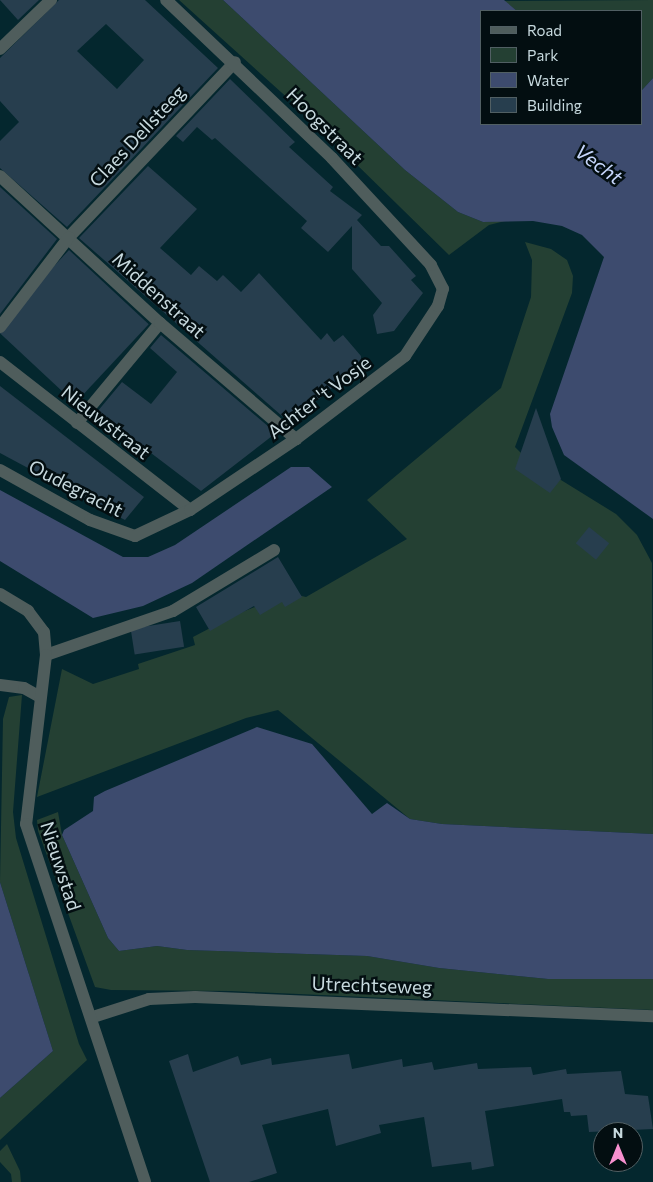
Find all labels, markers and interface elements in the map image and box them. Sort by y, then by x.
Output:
legend [480,10,643,125]
text: Road [527,21,562,39]
text: Park [527,46,558,64]
text: Water [527,71,569,89]
street label: Claes Dellsteeg [84,81,190,191]
street label: Hoogstraat [282,83,368,169]
text: Building [527,96,582,114]
water label: Vecht [571,139,627,189]
street label: Middenstraat [108,247,210,343]
street label: Achter 't Vosje [263,351,375,443]
street label: Nieuwstraat [57,380,155,464]
street label: Oudegracht [25,454,127,522]
street label: Nieuwstad [36,819,86,913]
street label: Utrechtseweg [311,972,433,998]
north arrow [593,1122,643,1172]
text: N [613,1124,623,1141]

